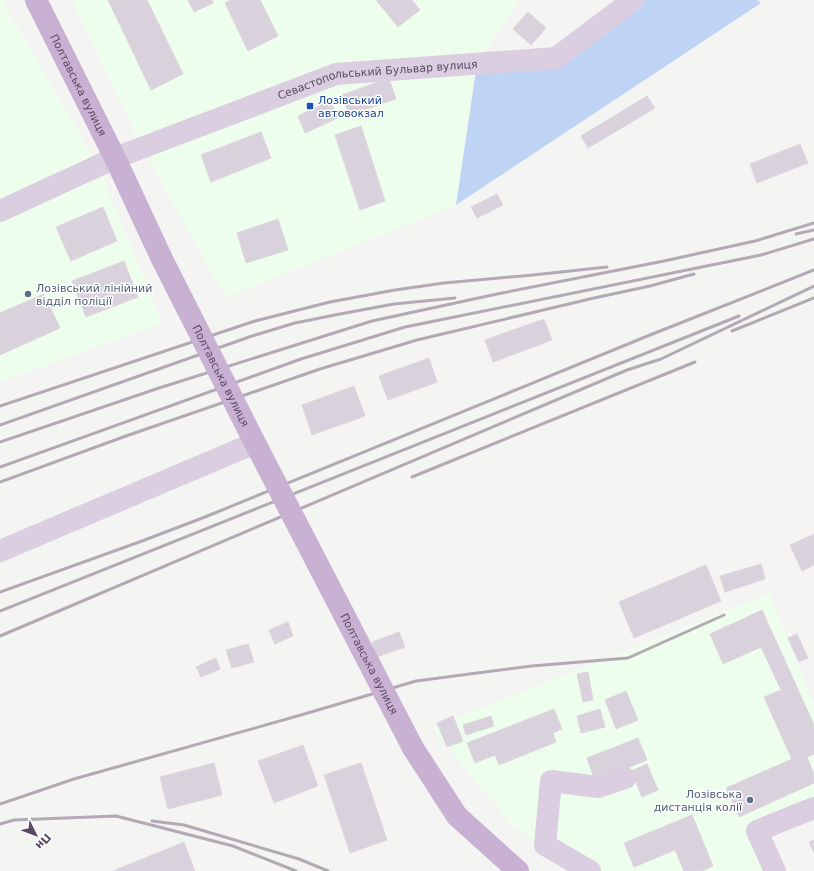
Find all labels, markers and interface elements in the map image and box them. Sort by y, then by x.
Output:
street label: Полтавська вулиця [47,32,109,138]
street label: Севастопольський Бульвар вулиця [276,58,478,103]
place label: Лозівський автовокзал [318,94,384,120]
marker: Лозівський автовокзал [305,101,315,111]
place label: Лозівський лінійний відділ поліції [36,282,152,308]
marker: Лозівський лінійний відділ поліції [23,289,33,299]
street label: Полтавська вулиця [189,323,252,429]
street label: Полтавська вулиця [337,611,401,717]
place label: Лозівська дистанція колії [654,788,743,814]
marker: Лозівська дистанція колії [745,795,755,805]
north arrow [16,815,56,855]
text: Пн [33,831,54,852]

